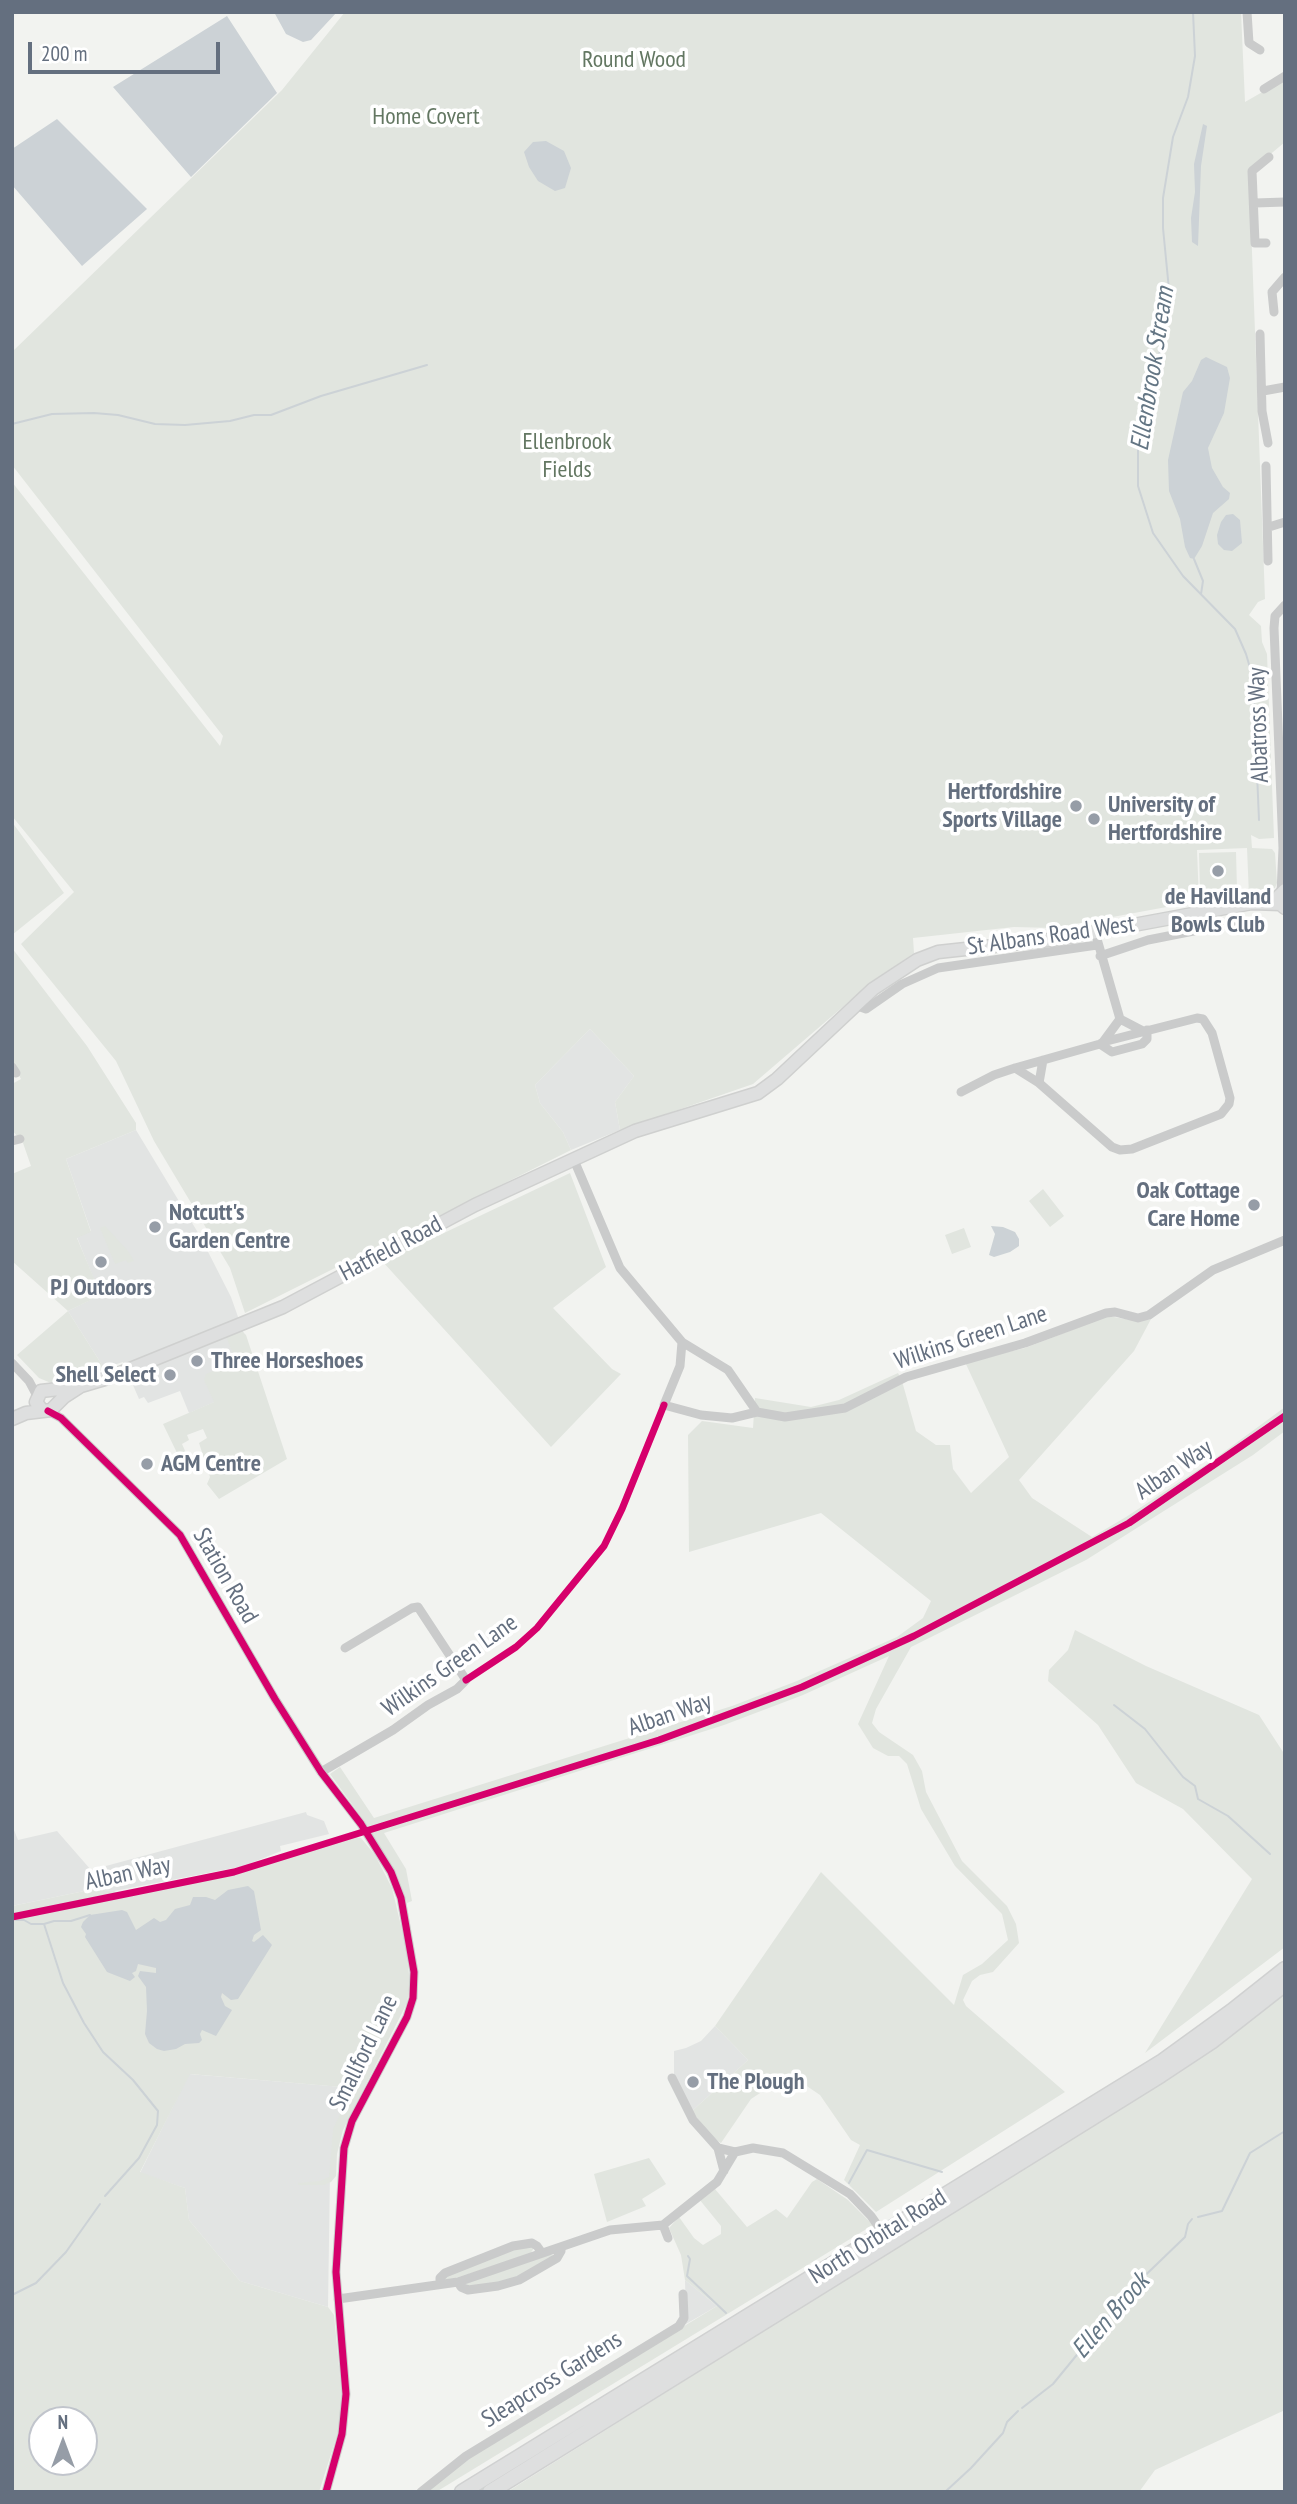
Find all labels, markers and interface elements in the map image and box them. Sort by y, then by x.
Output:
scale bar [32,28,224,72]
text: 200 m [41,40,87,67]
park label: Round Wood [582,46,686,74]
park label: Home Covert [372,103,480,131]
water label: Ellenbrook Stream [1125,285,1181,453]
park label: Ellenbrook Fields [523,428,611,484]
street label: Albatross Way [1243,667,1275,783]
place label: Hertfordshire Sports Village [942,778,1062,834]
place label: University of Hertfordshire [1108,791,1222,847]
marker: Hertfordshire Sports Village [1068,798,1084,814]
marker: University of Hertfordshire [1086,811,1102,827]
marker: de Havilland Bowls Club [1210,863,1226,879]
place label: de Havilland Bowls Club [1165,883,1271,939]
street label: St Albans Road West [966,910,1136,962]
place label: Oak Cottage Care Home [1136,1177,1240,1233]
marker: Oak Cottage Care Home [1246,1197,1262,1213]
place label: Notcutt's Garden Centre [169,1199,290,1255]
street label: Hatfield Road [335,1210,447,1288]
marker: Notcutt's Garden Centre [147,1219,163,1235]
marker: PJ Outdoors [93,1254,109,1270]
place label: PJ Outdoors [50,1274,152,1302]
street label: Wilkins Green Lane [891,1300,1051,1376]
place label: Three Horseshoes [211,1347,363,1375]
marker: Three Horseshoes [189,1353,205,1369]
place label: Shell Select [56,1361,156,1389]
marker: Shell Select [162,1367,178,1383]
street label: Alban Way [1130,1434,1218,1506]
place label: AGM Centre [161,1450,261,1478]
marker: AGM Centre [139,1456,155,1472]
street label: Station Road [186,1523,264,1629]
street label: Wilkins Green Lane [377,1609,523,1723]
street label: Alban Way [624,1687,716,1743]
street label: Alban Way [83,1851,173,1897]
street label: Smallford Lane [324,1991,404,2115]
place label: The Plough [707,2068,804,2096]
marker: The Plough [685,2074,701,2090]
street label: North Orbital Road [804,2183,952,2291]
water label: Ellen Brook [1065,2267,1157,2365]
street label: Sleapcross Gardens [477,2326,627,2434]
north arrow [28,2406,98,2476]
text: N [58,2410,68,2434]

